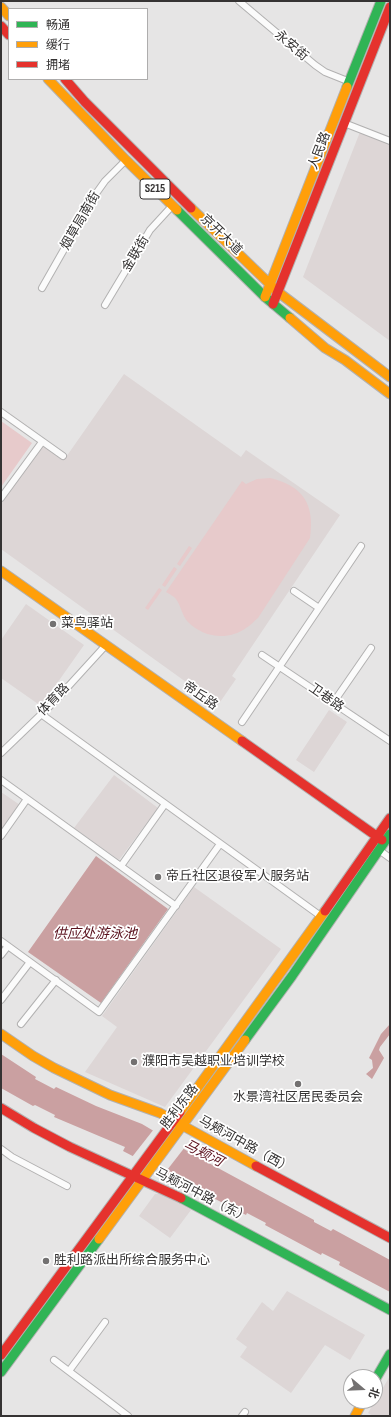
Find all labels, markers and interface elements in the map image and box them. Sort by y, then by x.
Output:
legend [8,8,148,80]
text: 畅通 [46,18,70,33]
street label: 永安街 [271,27,311,65]
text: 缓行 [46,38,70,53]
text: 拥堵 [46,58,70,73]
street label: 人民路 [306,130,334,172]
road number: S215 [140,179,170,199]
street label: 烟草局南街 [58,189,104,253]
street label: 京开大道 [197,211,245,259]
street label: 金联街 [119,233,153,275]
place label: 菜鸟驿站 [61,616,113,632]
marker: 菜鸟驿站 [48,619,58,629]
street label: 帝丘路 [180,678,220,714]
street label: 卫巷路 [306,680,346,716]
street label: 体育路 [35,681,73,719]
place label: 帝丘社区退役军人服务站 [166,869,309,885]
marker: 帝丘社区退役军人服务站 [153,872,163,882]
water label: 供应处游泳池 [53,926,137,942]
place label: 濮阳市吴越职业培训学校 [142,1054,285,1070]
marker: 濮阳市吴越职业培训学校 [129,1057,139,1067]
marker: 水景湾社区居民委员会 [293,1079,303,1089]
street label: 胜利东路 [158,1082,202,1132]
place label: 水景湾社区居民委员会 [233,1090,363,1106]
street label: 马颊河中路（西） [196,1113,294,1177]
water label: 马颊河 [180,1137,226,1171]
street label: 马颊河中路（东） [152,1165,252,1227]
place label: 胜利路派出所综合服务中心 [54,1253,210,1269]
marker: 胜利路派出所综合服务中心 [41,1256,51,1266]
north arrow [343,1369,383,1409]
text: 北 [366,1385,382,1400]

